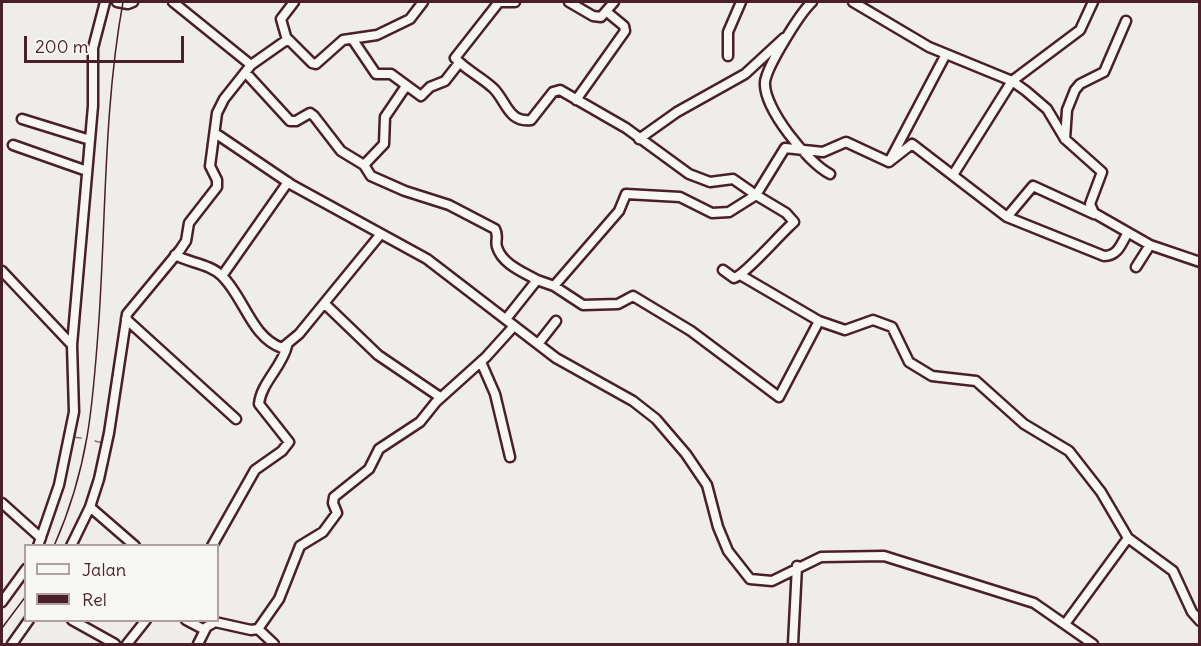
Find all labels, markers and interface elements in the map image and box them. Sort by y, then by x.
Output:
scale bar [27,24,188,62]
text: 200 m [35,35,89,58]
legend [24,544,219,622]
text: Jalan [82,558,126,581]
text: Rel [82,588,107,611]

